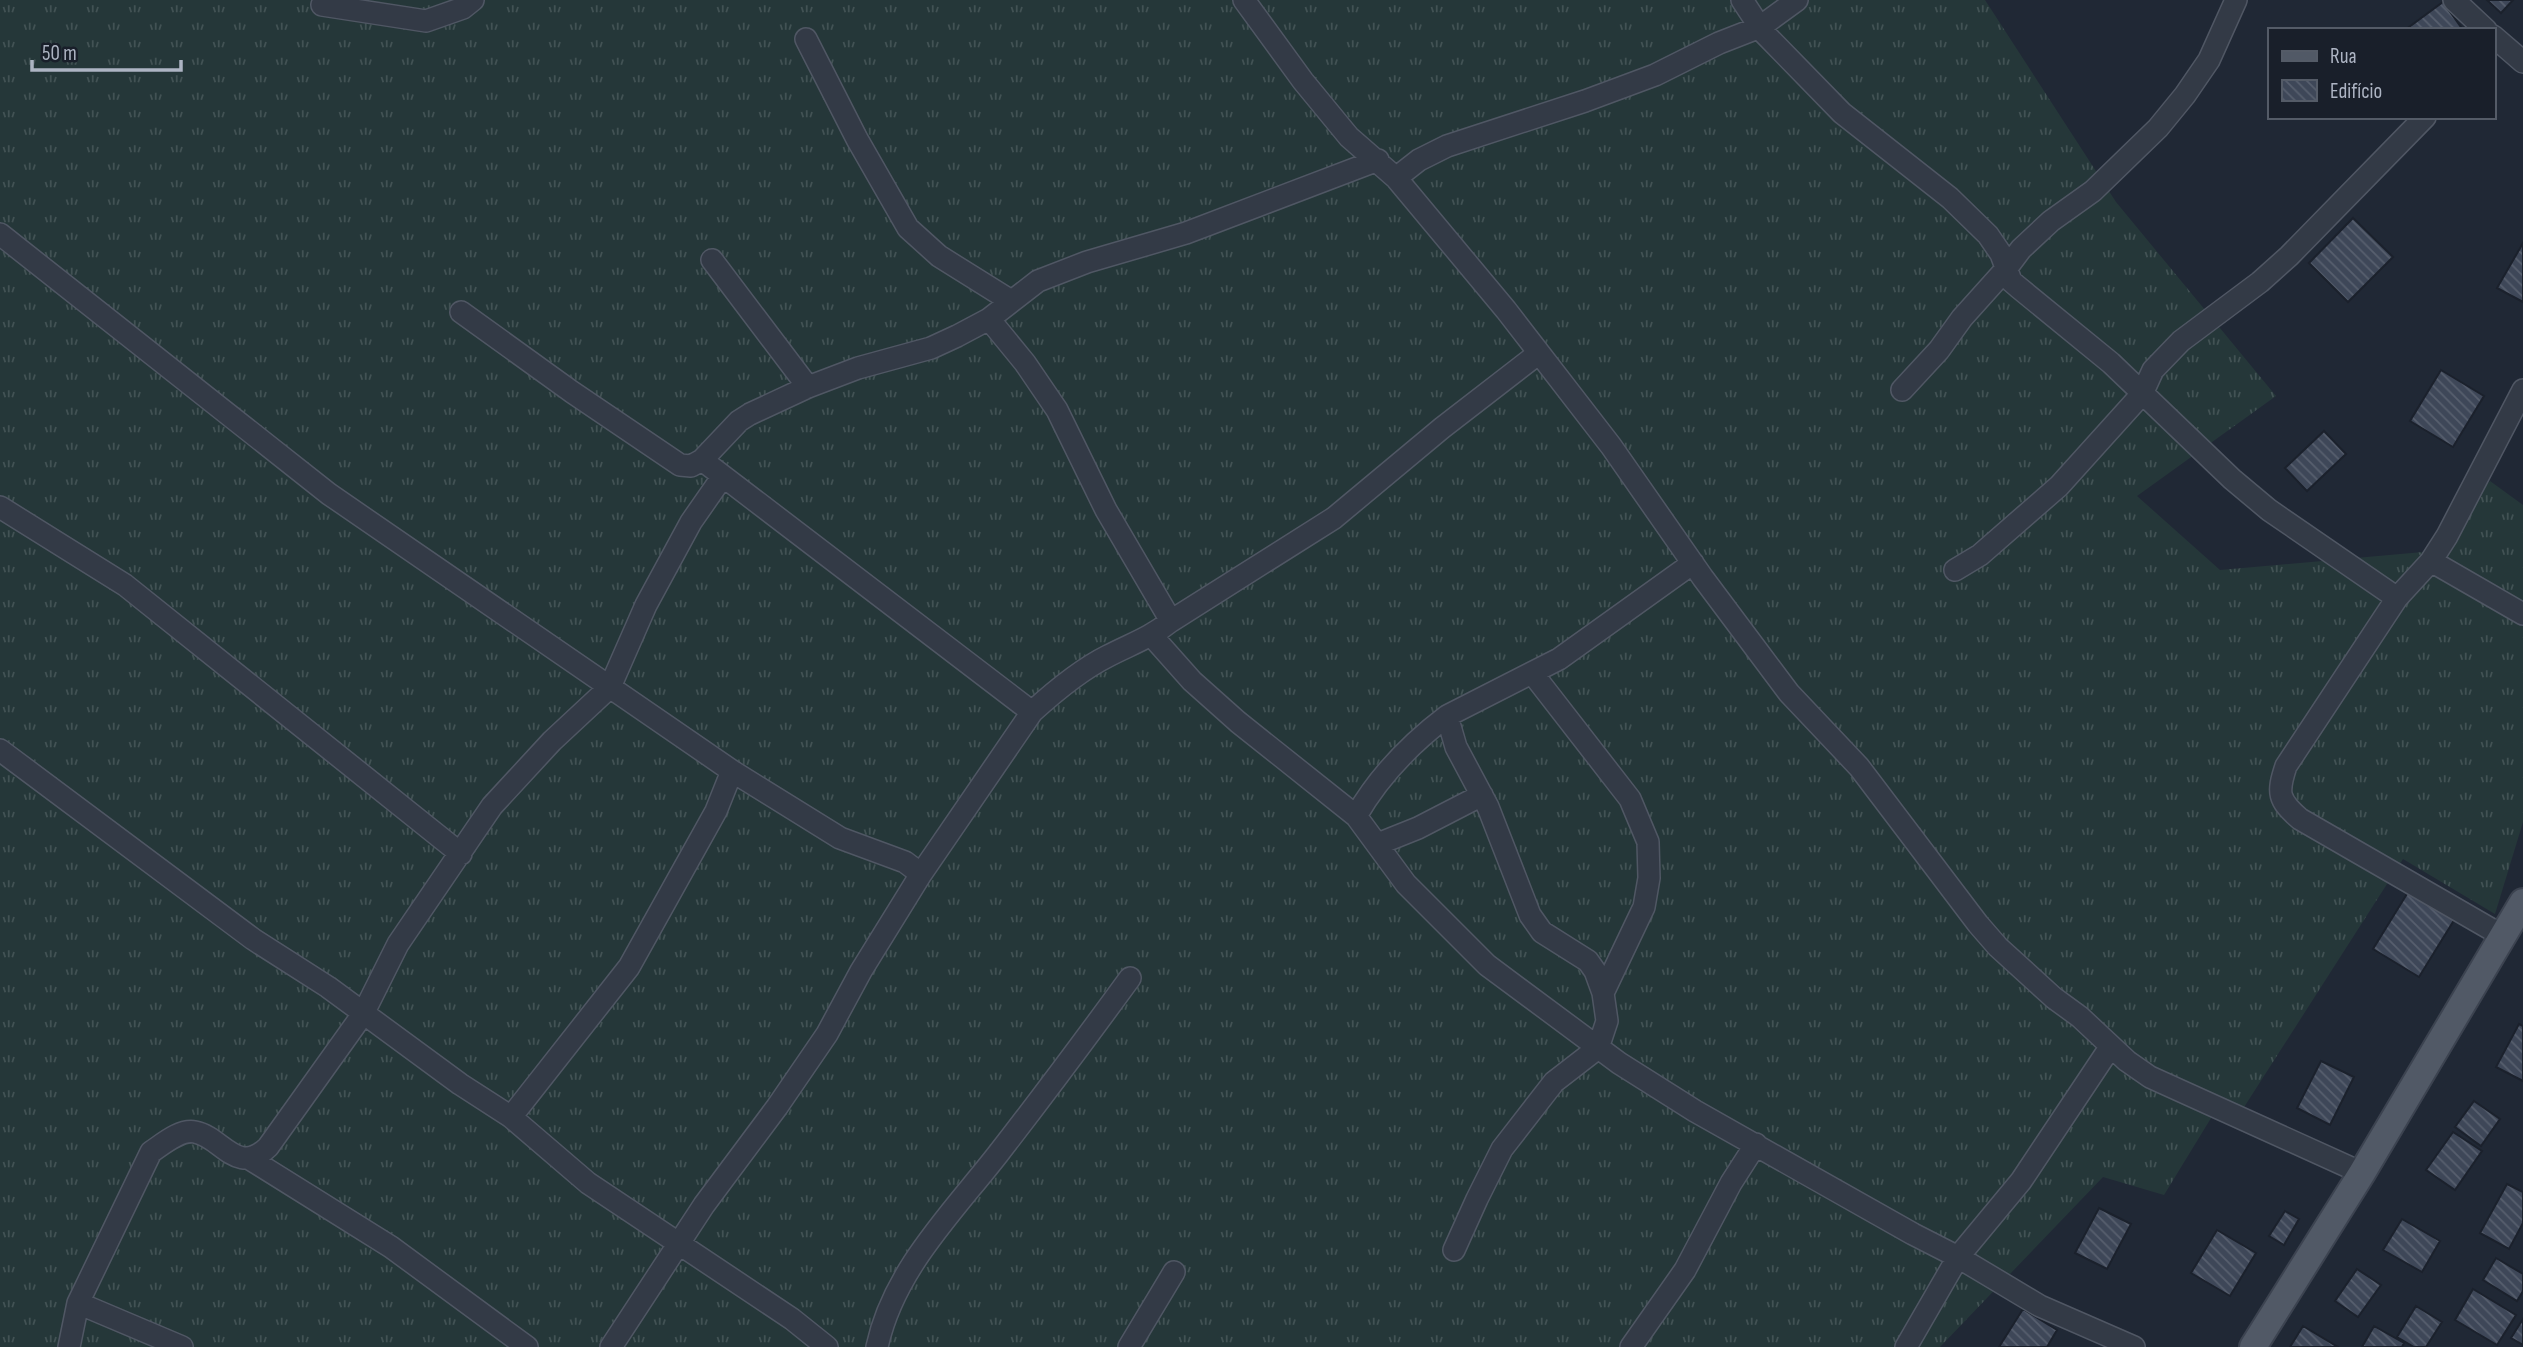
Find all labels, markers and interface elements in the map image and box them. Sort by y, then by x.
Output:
scale bar [32,28,180,72]
legend [2268,28,2495,119]
text: 50 m [42,41,77,66]
text: Rua [2330,44,2357,69]
text: Edifício [2330,79,2382,104]

